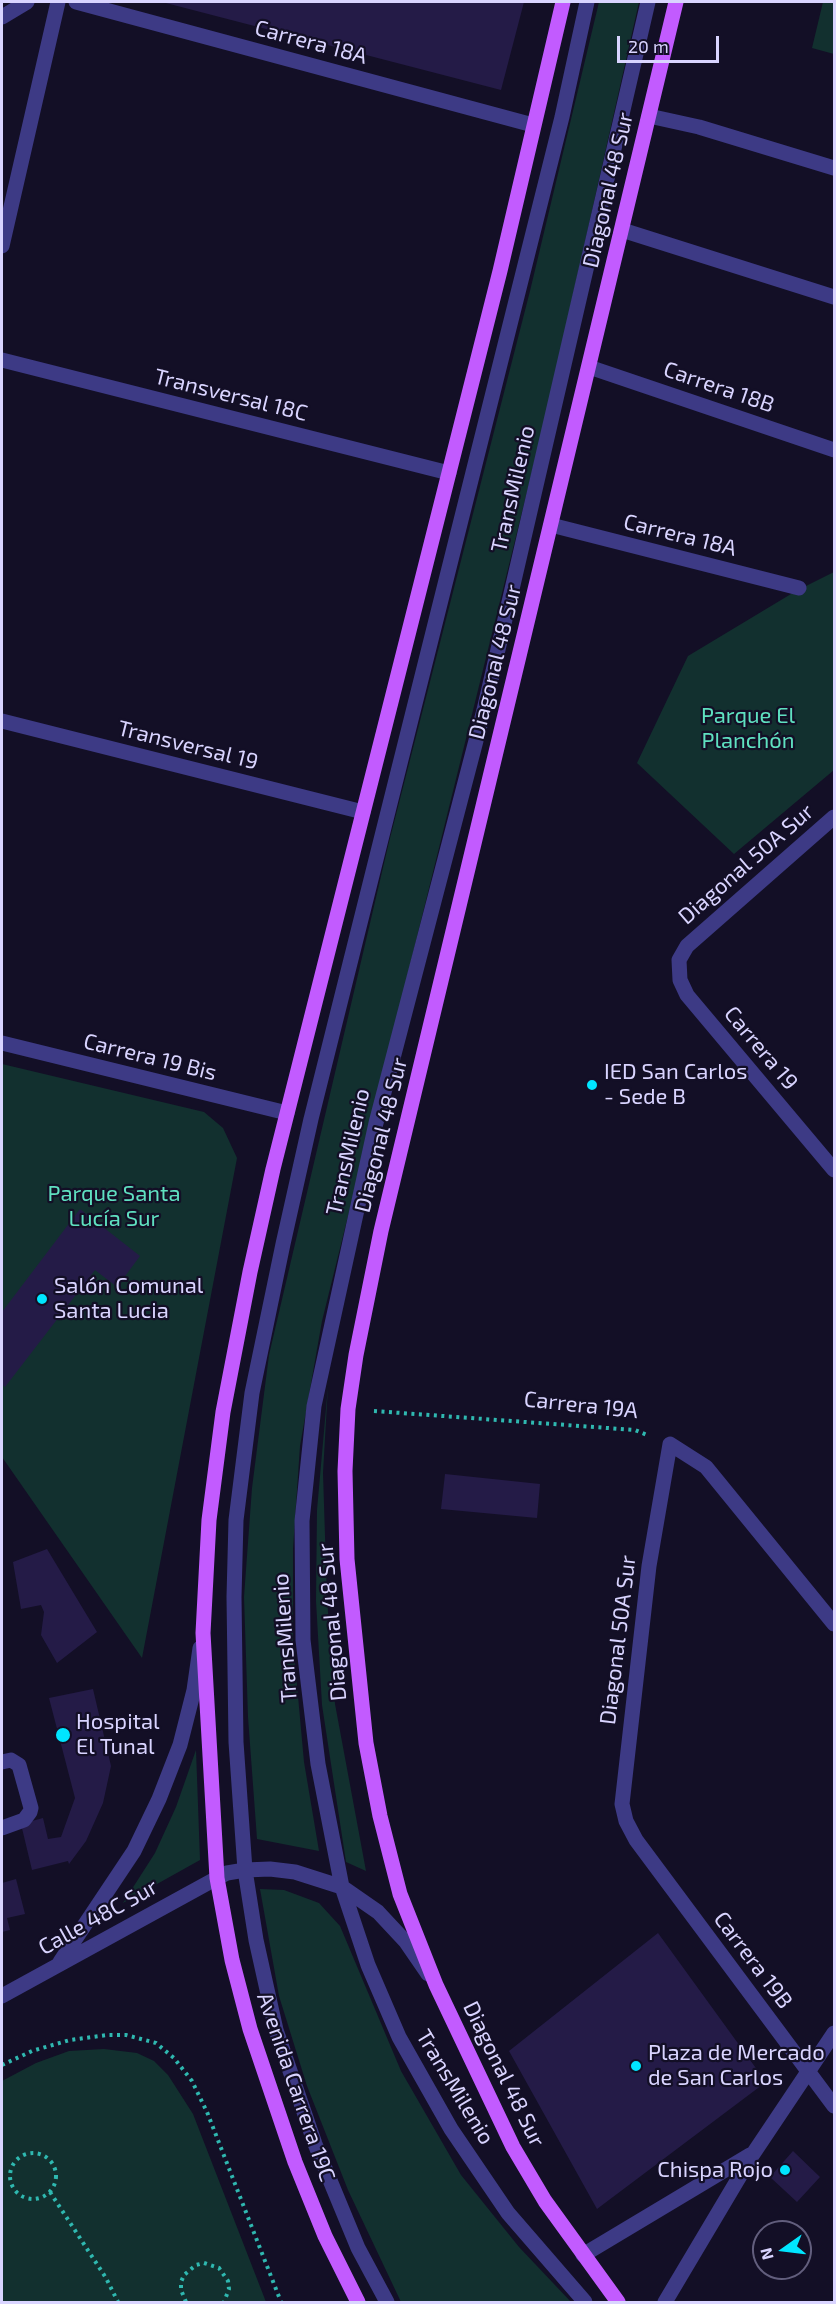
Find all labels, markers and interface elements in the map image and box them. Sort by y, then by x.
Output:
street label: Carrera 18A [252,14,370,70]
scale bar [620,24,722,62]
text: 20 m [628,35,669,57]
street label: Diagonal 48 Sur [577,110,639,270]
street label: Carrera 18B [660,356,778,418]
street label: Transversal 18C [152,363,310,427]
street label: TransMilenio [486,423,540,555]
street label: Carrera 18A [621,508,739,562]
street label: Diagonal 48 Sur [463,582,527,742]
park label: Parque El Planchón [701,703,795,754]
street label: Transversal 19 [115,715,261,775]
street label: Diagonal 50A Sur [673,798,819,930]
street label: Carrera 19 [718,1001,804,1095]
street label: Carrera 19 Bis [81,1028,219,1086]
street label: Diagonal 48 Sur [349,1055,413,1215]
place label: IED San Carlos - Sede B [604,1059,747,1110]
marker: IED San Carlos - Sede B [585,1078,599,1092]
street label: TransMilenio [321,1086,375,1218]
park label: Parque Santa Lucía Sur [47,1181,181,1232]
place label: Salón Comunal Santa Lucia [54,1273,203,1324]
marker: Salón Comunal Santa Lucia [35,1292,49,1306]
street label: Carrera 19A [523,1386,639,1424]
street label: Diagonal 48 Sur [312,1542,352,1702]
street label: Diagonal 50A Sur [595,1554,641,1726]
street label: TransMilenio [267,1573,303,1703]
place label: Hospital El Tunal [76,1709,160,1760]
marker: Hospital El Tunal [54,1726,72,1744]
street label: Calle 48C Sur [34,1873,162,1961]
street label: Carrera 19B [708,1906,798,2014]
street label: Avenida Carrera 19C [251,1989,341,2185]
street label: Diagonal 48 Sur [457,1997,551,2151]
street label: TransMilenio [410,2025,500,2149]
place label: Plaza de Mercado de San Carlos [648,2040,825,2092]
marker: Plaza de Mercado de San Carlos [629,2059,643,2073]
place label: Chispa Rojo [657,2157,773,2183]
marker: Chispa Rojo [778,2163,792,2177]
north arrow [752,2220,812,2280]
text: N [755,2246,777,2262]

